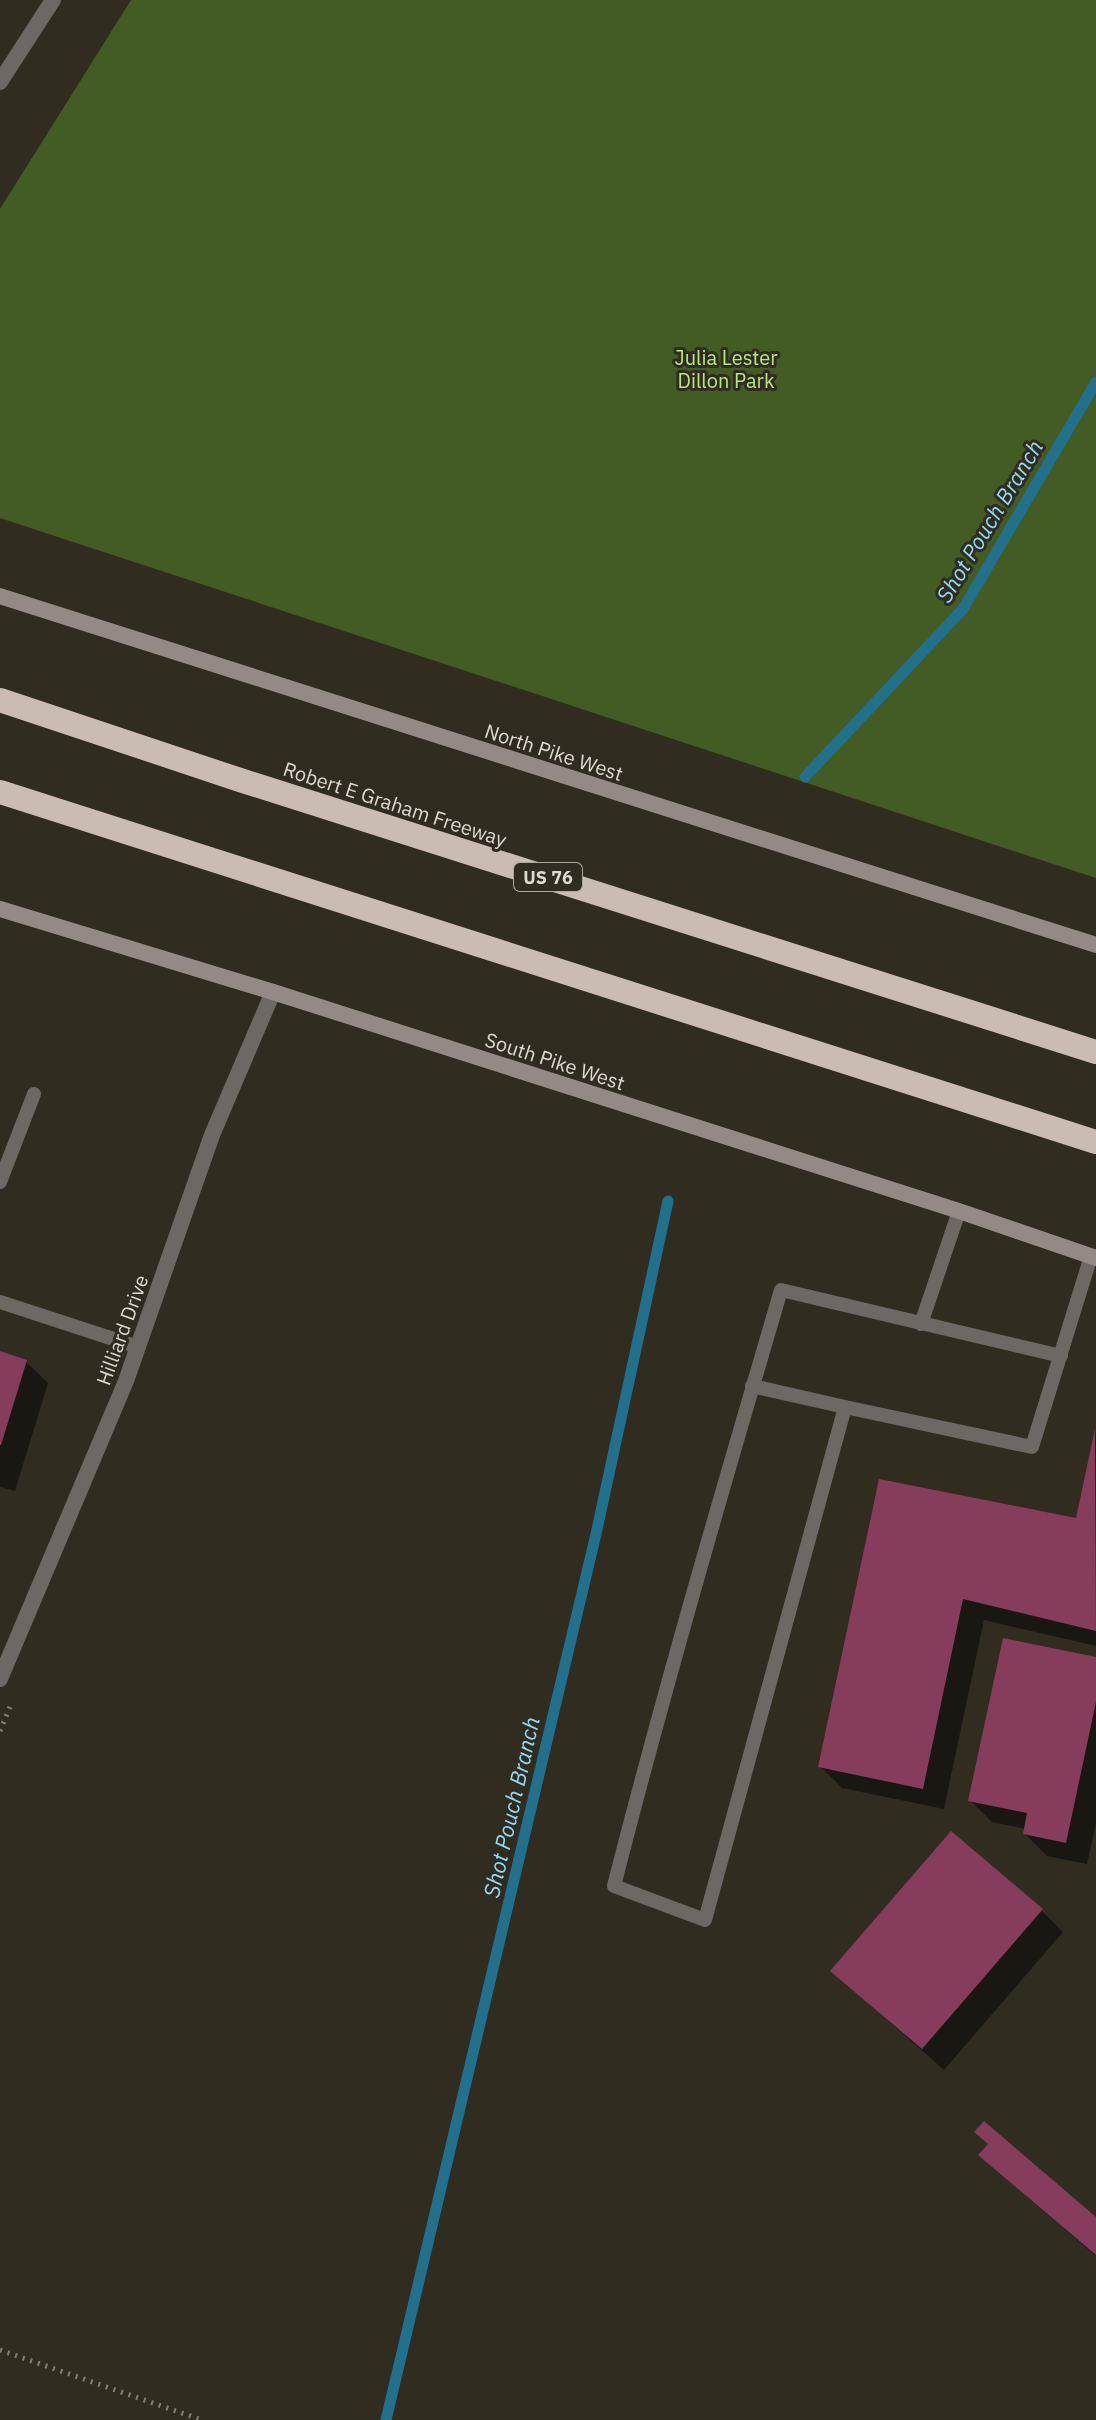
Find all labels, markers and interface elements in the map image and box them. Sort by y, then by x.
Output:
park label: Julia Lester Dillon Park [674,344,778,394]
water label: Shot Pouch Branch [929,434,1049,608]
street label: North Pike West [481,717,627,787]
street label: Robert E Graham Freeway [280,755,510,853]
road number: US 76 [514,863,582,891]
street label: South Pike West [482,1026,628,1096]
street label: Hilliard Drive [90,1271,154,1389]
water label: Shot Pouch Branch [476,1714,546,1900]

